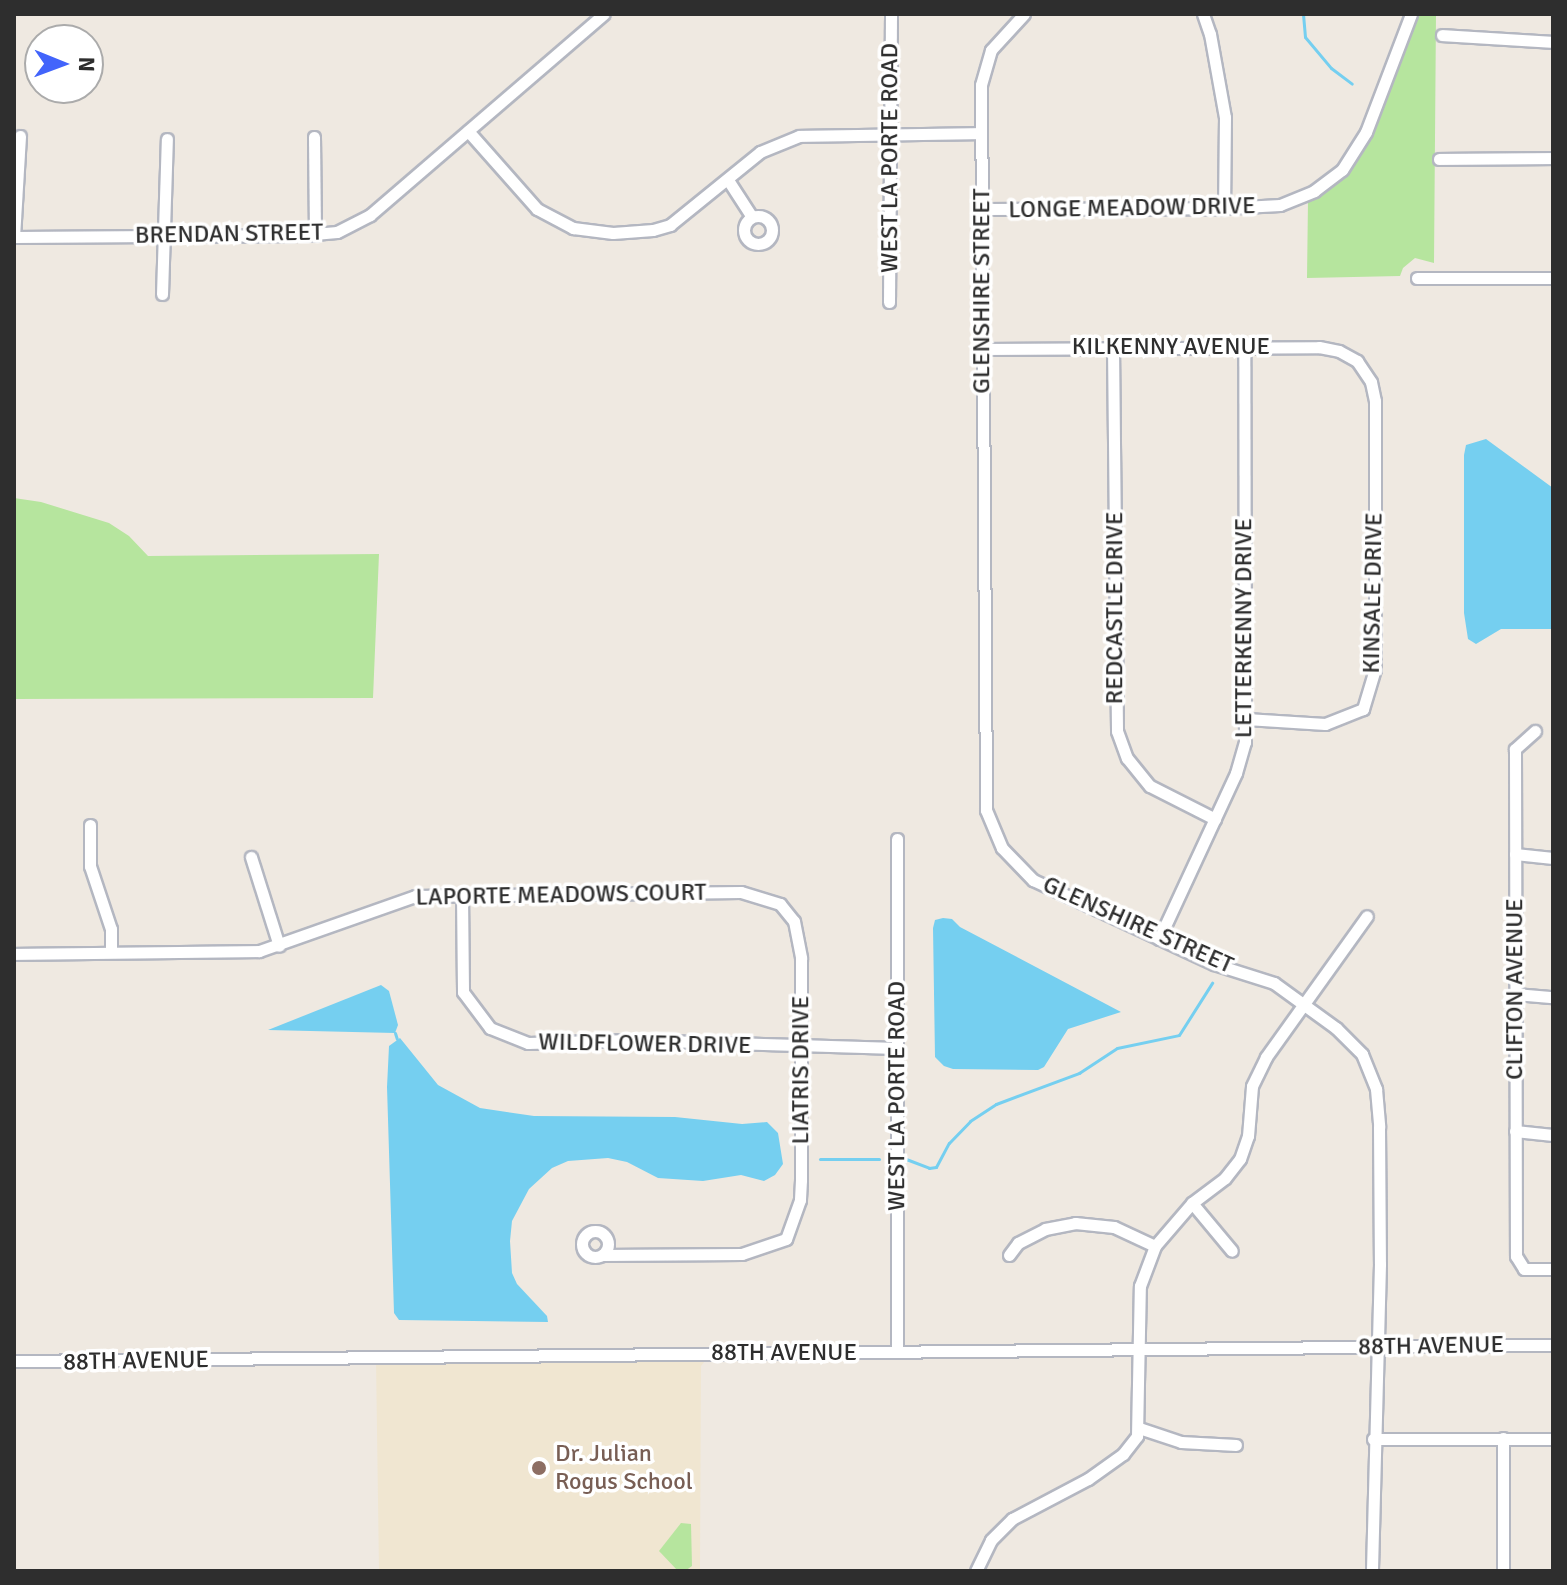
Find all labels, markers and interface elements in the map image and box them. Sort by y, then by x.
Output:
north arrow [24,24,104,104]
street label: WEST LA PORTE ROAD [876,43,904,273]
text: N [73,57,100,72]
street label: GLENSHIRE STREET [968,188,996,394]
street label: LONGE MEADOW DRIVE [1008,191,1256,225]
street label: BRENDAN STREET [135,218,323,250]
street label: KILKENNY AVENUE [1072,333,1270,361]
street label: REDCASTLE DRIVE [1101,512,1129,704]
street label: KINSALE DRIVE [1357,512,1389,674]
street label: LETTERKENNY DRIVE [1230,518,1258,738]
street label: GLENSHIRE STREET [1038,870,1238,980]
street label: LAPORTE MEADOWS COURT [415,878,707,912]
street label: CLIFTON AVENUE [1501,898,1529,1080]
street label: WEST LA PORTE ROAD [883,981,911,1211]
street label: LIATRIS DRIVE [787,996,815,1144]
street label: WILDFLOWER DRIVE [538,1028,752,1060]
street label: 88TH AVENUE [1358,1330,1504,1362]
street label: 88TH AVENUE [711,1339,857,1367]
street label: 88TH AVENUE [63,1345,209,1377]
place label: Dr. Julian Rogus School [555,1440,693,1496]
marker: Dr. Julian Rogus School [530,1459,548,1477]

